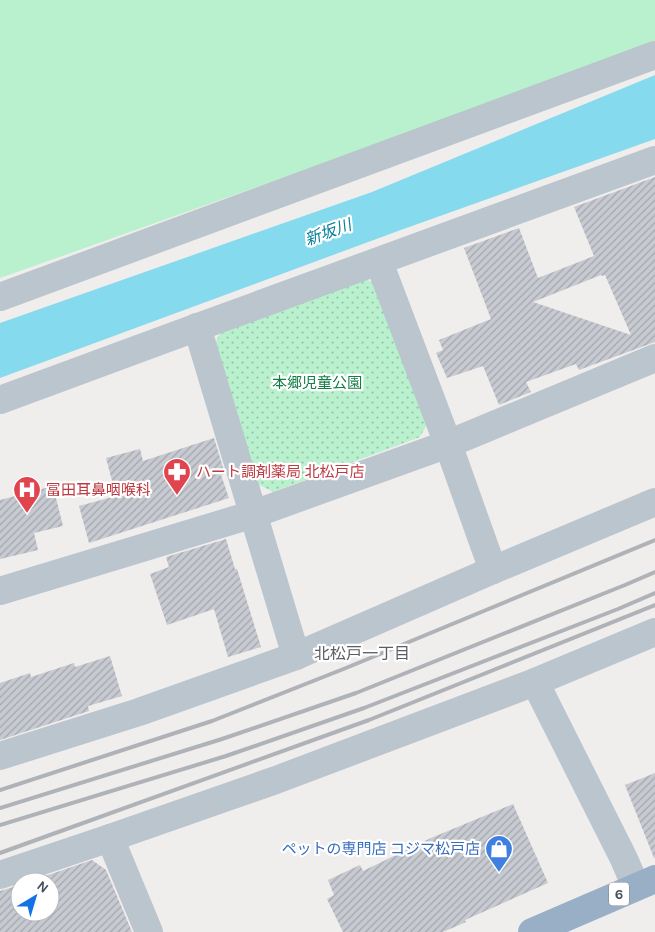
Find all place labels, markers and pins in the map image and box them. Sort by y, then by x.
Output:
pharmacy icon: ハート調剤薬局 北松戸店 [162,457,192,496]
place label: ハート調剤薬局 北松戸店 [196,463,365,481]
hospital icon: 冨田耳鼻咽喉科 [12,475,42,514]
place label: 冨田耳鼻咽喉科 [46,481,151,499]
shop icon: ペットの専門店 コジマ松戸店 [484,834,514,873]
place label: ペットの専門店 コジマ松戸店 [281,840,480,858]

